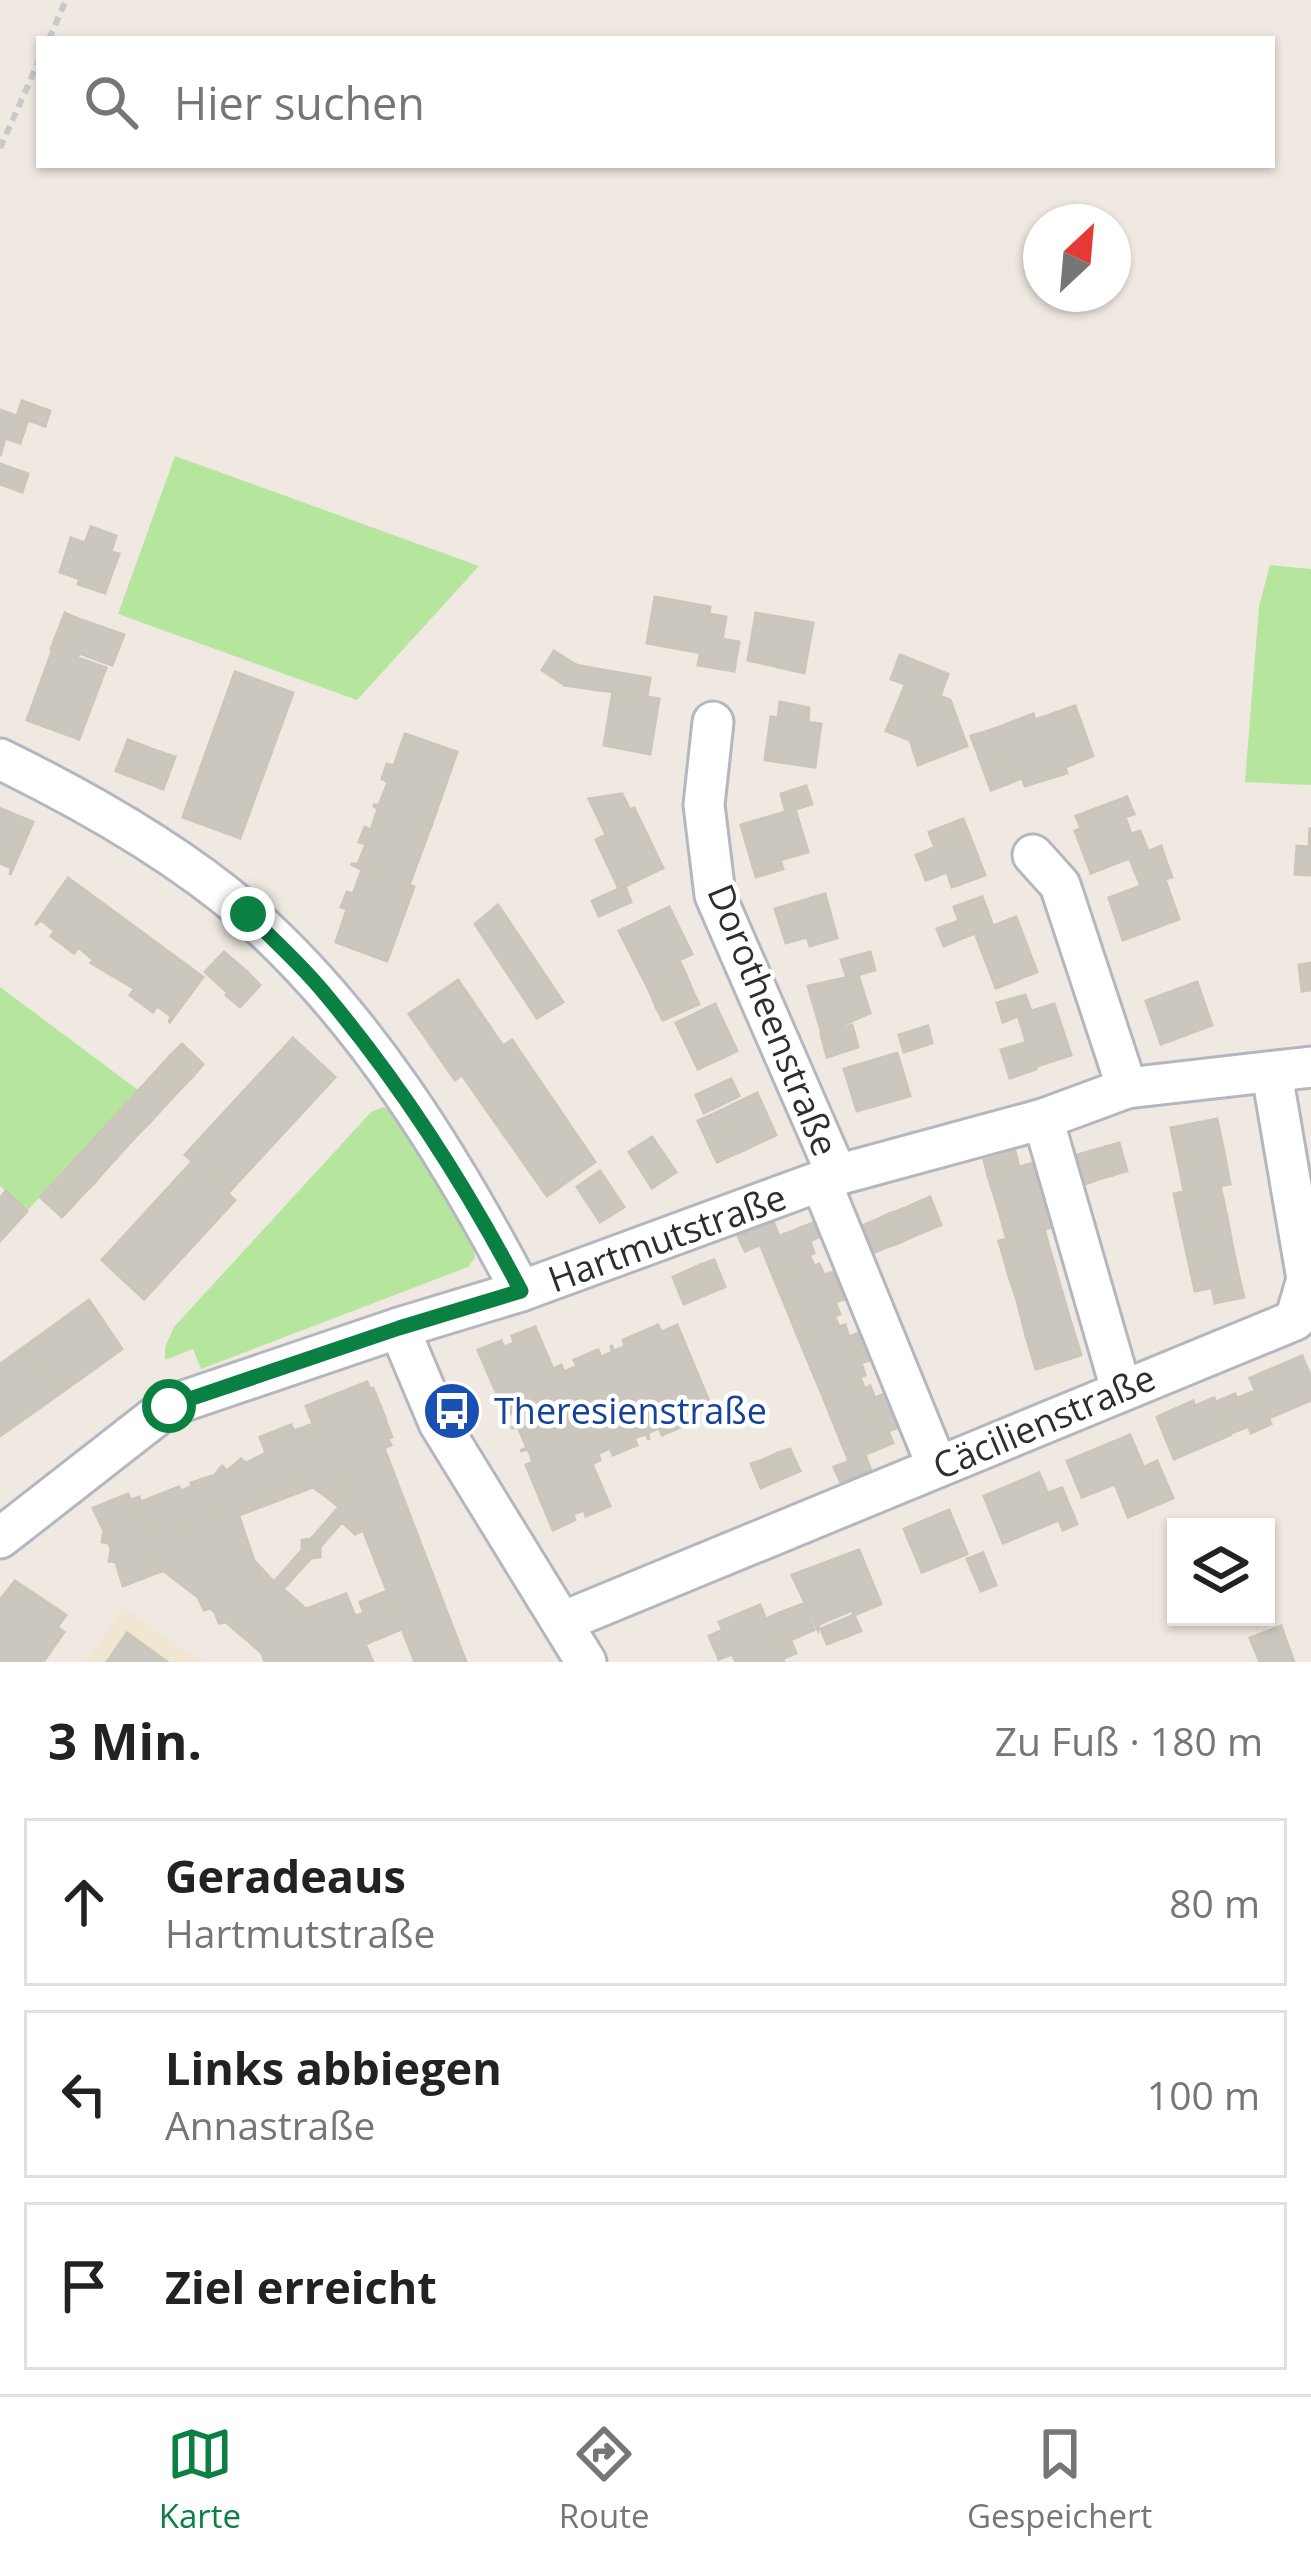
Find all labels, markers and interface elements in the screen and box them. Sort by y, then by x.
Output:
search box [36,36,1275,168]
icon: search [78,69,144,135]
text: Hier suchen [174,72,425,133]
north arrow [1023,204,1131,312]
street label: Dorotheenstraße [697,877,850,1163]
route end [221,887,275,941]
street label: Hartmutstraße [541,1172,793,1303]
street label: Cäcilienstraße [925,1353,1162,1490]
route start [142,1379,196,1433]
bus stop icon: Theresienstraße [421,1380,483,1442]
place label: Theresienstraße [494,1386,767,1435]
map controls [1167,1518,1275,1626]
button: layers [1167,1518,1275,1626]
text: 3 Min. [48,1705,202,1775]
text: Zu Fuß · 180 m [995,1714,1263,1767]
text: Geradeaus [165,1845,406,1906]
icon: ahead [51,1869,117,1935]
text: 80 m [1169,1876,1260,1929]
text: Hartmutstraße [165,1906,435,1959]
text: Links abbiegen [165,2037,502,2098]
icon: left [51,2061,117,2127]
text: 100 m [1147,2068,1260,2121]
text: Annastraße [165,2098,375,2151]
icon: arrive [51,2253,117,2319]
text: Ziel erreicht [165,2256,437,2317]
tab: Karte [159,2421,241,2538]
tab: Route [559,2421,649,2538]
tab: Gespeichert [967,2421,1152,2538]

